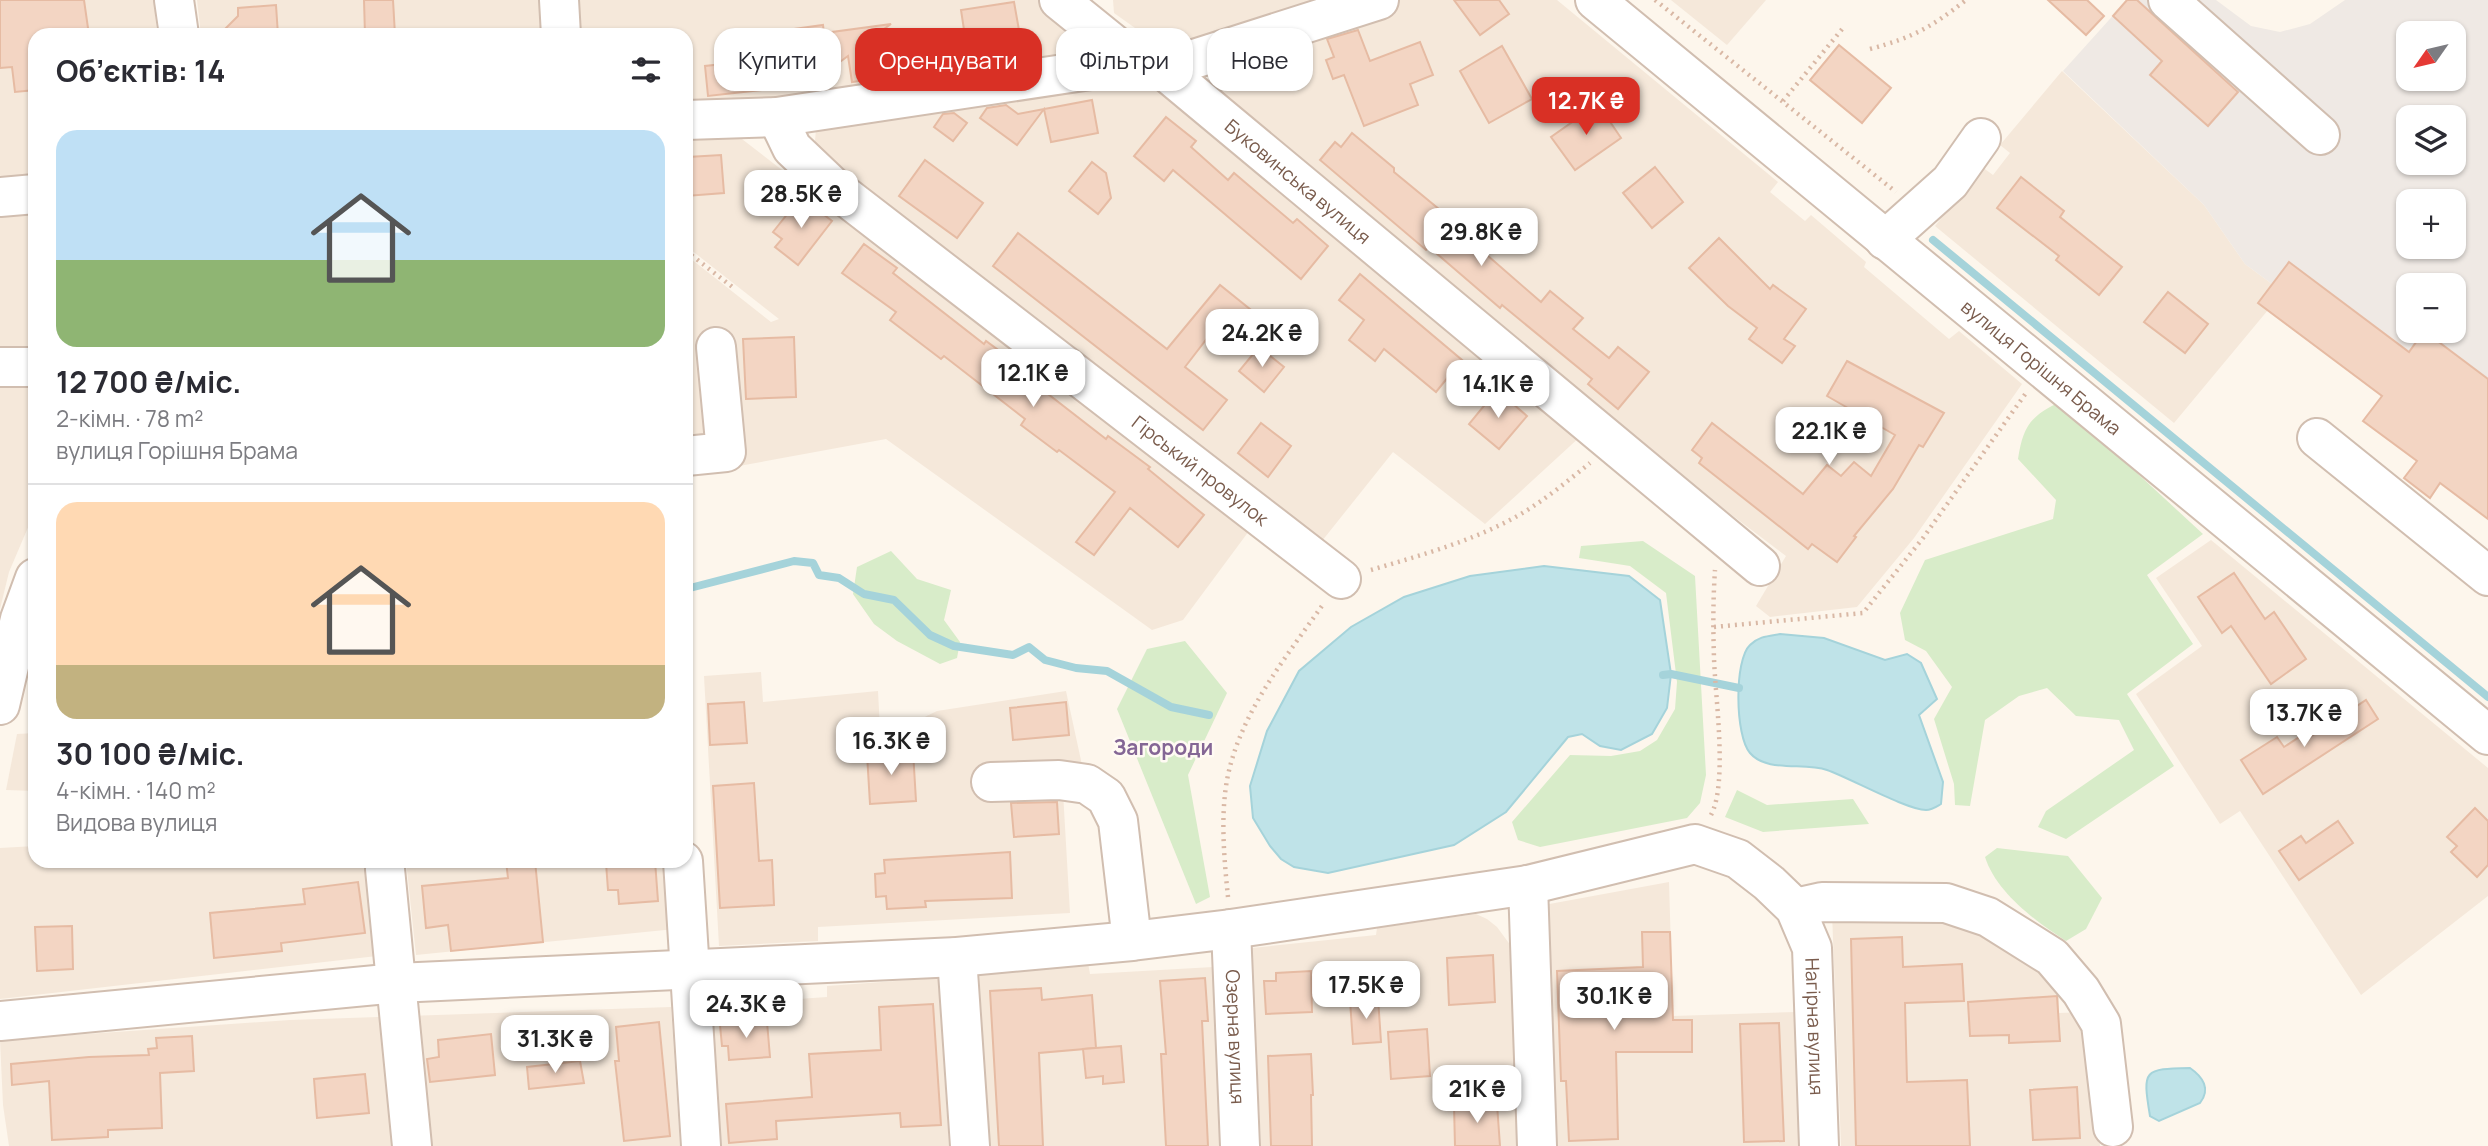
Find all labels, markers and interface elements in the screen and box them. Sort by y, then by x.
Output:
north arrow [2396,21,2466,91]
map controls [2396,21,2466,343]
chip: Купити [714,28,841,91]
chip: Орендувати [855,28,1042,91]
chip: Фільтри [1056,28,1193,91]
chip: Нове [1207,28,1313,91]
text: Об’єктів: 14 [56,50,225,91]
icon: filters [627,51,665,89]
pin: 12.7K ₴ [1521,78,1651,137]
text: 12.7K ₴ [1548,84,1624,116]
button: layers [2396,105,2466,175]
street label: Буковинська вулиця [1219,113,1376,250]
pin: 28.5K ₴ [736,170,866,230]
icon: home [298,175,424,301]
text: 28.5K ₴ [760,177,842,209]
button: + [2396,189,2466,259]
pin: 29.8K ₴ [1416,208,1546,268]
text: 29.8K ₴ [1440,215,1522,247]
button: − [2396,273,2466,343]
street label: вулиця Горішня Брама [1956,294,2127,441]
pin: 24.2K ₴ [1197,310,1327,369]
text: 24.2K ₴ [1222,316,1302,348]
pin: 12.1K ₴ [968,350,1098,409]
text: 12.1K ₴ [997,356,1069,388]
pin: 14.1K ₴ [1433,360,1563,420]
text: 12 700 ₴/міс. [56,361,241,402]
text: 14.1K ₴ [1462,367,1534,399]
text: 2-кімн. · 78 m² [56,402,204,434]
pin: 22.1K ₴ [1764,407,1894,467]
street label: Гірський провулок [1127,409,1274,532]
text: 22.1K ₴ [1791,414,1867,446]
text: вулиця Горішня Брама [56,434,298,466]
icon: home [298,547,424,673]
pin: 13.7K ₴ [2239,690,2369,749]
text: 13.7K ₴ [2266,696,2342,728]
pin: 16.3K ₴ [826,718,956,777]
text: 16.3K ₴ [852,724,930,756]
text: 30 100 ₴/міс. [56,733,245,774]
district label: Загороди [1113,733,1213,761]
text: 4-кімн. · 140 m² [56,774,216,806]
text: Видова вулиця [56,806,217,838]
street label: Нагірна вулиця [1799,957,1830,1096]
pin: 17.5K ₴ [1301,962,1431,1021]
text: 17.5K ₴ [1328,968,1404,1000]
street label: Озерна вулиця [1220,969,1251,1105]
pin: 30.1K ₴ [1549,972,1679,1032]
text: 30.1K ₴ [1576,979,1652,1011]
pin: 24.3K ₴ [681,981,811,1040]
text: 24.3K ₴ [706,987,786,1019]
pin: 31.3K ₴ [490,1016,620,1075]
text: 31.3K ₴ [517,1022,593,1054]
pin: 21K ₴ [1428,1066,1526,1125]
text: 21K ₴ [1448,1072,1506,1104]

